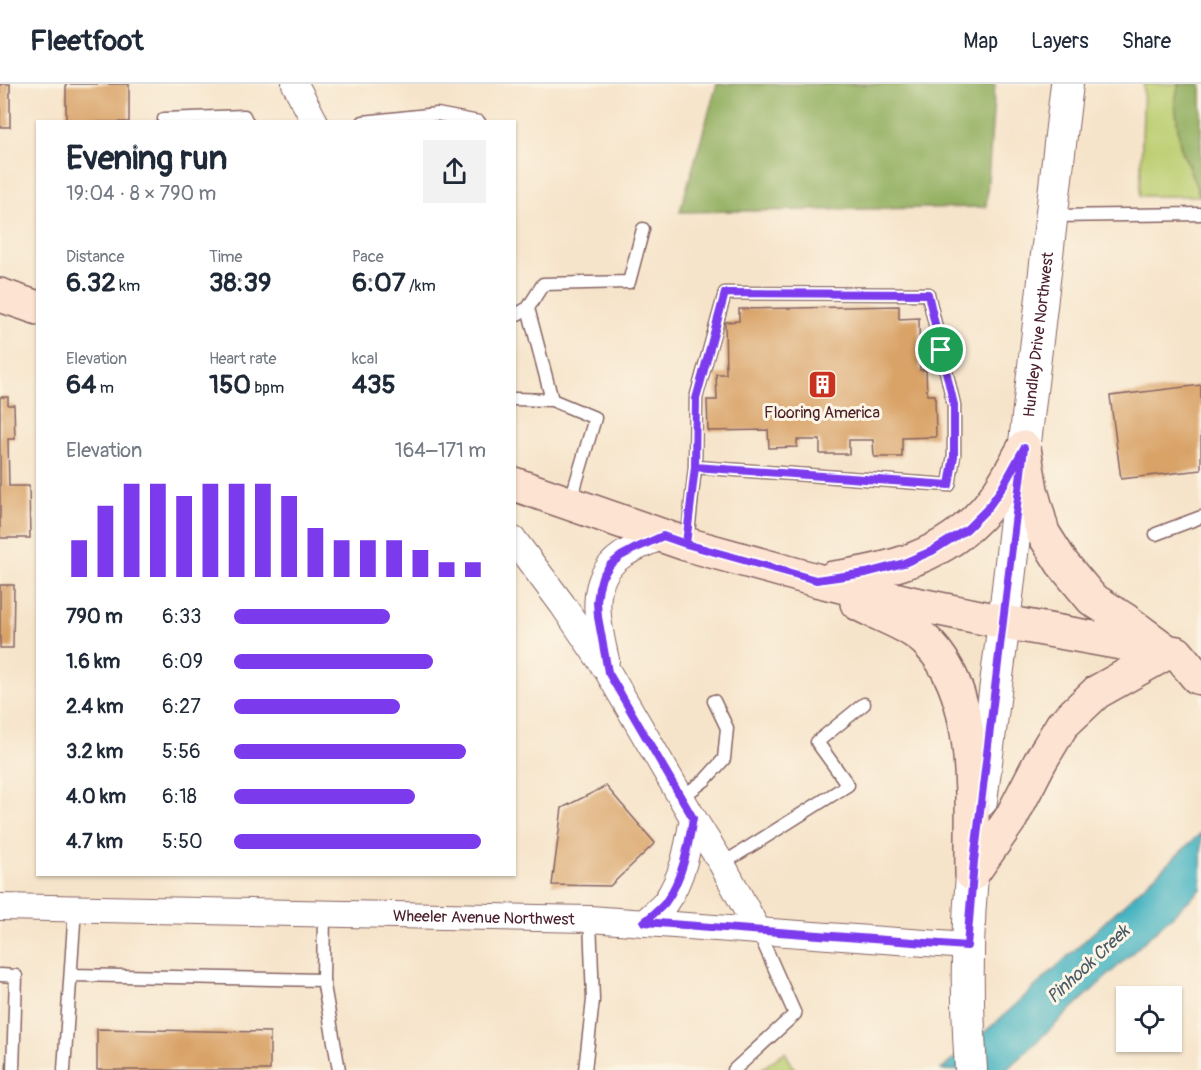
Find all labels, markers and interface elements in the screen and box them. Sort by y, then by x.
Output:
text: Fleetfoot [30,24,143,59]
text: Map [963,28,998,55]
text: Layers [1031,28,1089,55]
text: Share [1122,28,1171,55]
text: Evening run [66,138,227,179]
button: share [423,140,486,203]
text: 19:04 · 8 × 790 m [66,181,216,206]
text: Distance [66,247,125,267]
text: Time [209,247,242,267]
text: Pace [352,247,384,267]
street label: Hundley Drive Northwest [1019,250,1058,418]
text: 6.32 [66,267,116,299]
text: 38:39 [209,267,271,299]
text: 6:07 [352,267,406,299]
text: km [116,276,140,296]
text: /km [406,276,436,296]
pin [915,324,966,375]
icon: arrive [924,333,957,366]
text: Elevation [66,349,127,369]
text: Heart rate [209,349,276,369]
text: kcal [352,349,378,369]
building icon: Flooring America [806,368,838,400]
text: 64 [66,369,96,401]
text: 150 [209,369,251,401]
text: 435 [352,369,396,401]
text: m [96,378,114,398]
text: bpm [251,378,284,398]
place label: Flooring America [764,403,880,423]
text: Elevation [66,438,142,463]
text: 164–171 m [395,438,486,463]
text: 790 m [66,604,123,629]
text: 6:33 [162,604,201,629]
text: 1.6 km [66,649,120,674]
text: 6:09 [162,649,203,674]
text: 2.4 km [66,694,124,719]
text: 6:27 [162,694,201,719]
text: 3.2 km [66,739,123,764]
text: 5:56 [162,739,201,764]
text: 4.0 km [66,784,126,809]
text: 6:18 [162,784,197,809]
text: 4.7 km [66,829,123,854]
text: 5:50 [162,829,203,854]
street label: Wheeler Avenue Northwest [393,906,576,930]
water label: Pinhook Creek [1042,919,1136,1009]
map controls [1116,986,1182,1052]
button: locate [1116,986,1182,1052]

